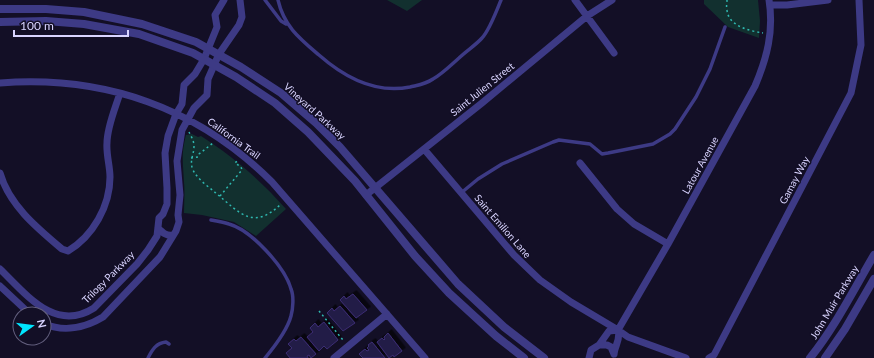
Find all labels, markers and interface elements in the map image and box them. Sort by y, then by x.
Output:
scale bar [14,12,128,38]
text: 100 m [20,18,54,33]
street label: Saint Julien Street [448,59,517,118]
street label: Vineyard Parkway [282,80,349,142]
street label: California Trail [205,115,263,161]
street label: Latour Avenue [679,134,721,196]
street label: Gamay Way [776,153,812,206]
street label: Saint Emilion Lane [472,192,534,260]
street label: Trilogy Parkway [79,248,137,306]
street label: John Muir Parkway [807,262,861,341]
north arrow [12,306,52,346]
text: N [35,318,50,329]

